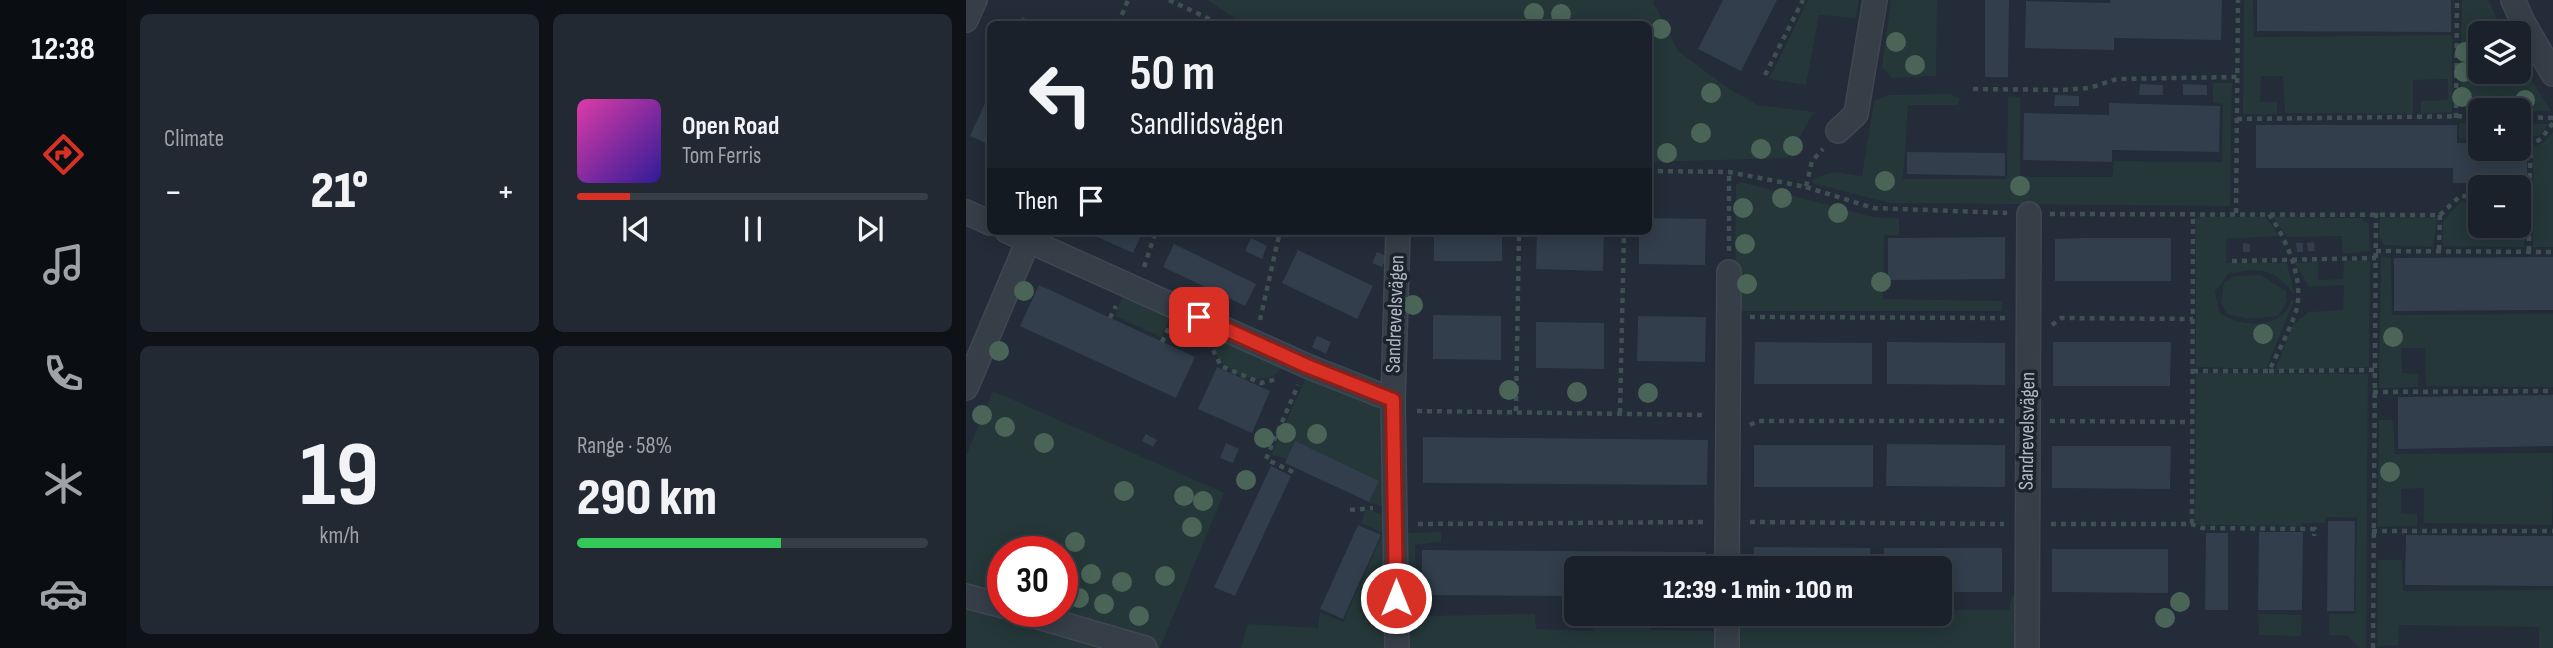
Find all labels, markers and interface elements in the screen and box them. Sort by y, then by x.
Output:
map controls [2468,21,2531,238]
button: layers [2468,21,2531,84]
text: 12:38 [31,30,95,69]
text: 50 m [1130,45,1215,104]
icon: left [1015,49,1106,140]
button: + [2468,98,2531,161]
text: Sandlidsvägen [1130,105,1284,144]
text: Open Road [682,111,779,142]
text: Climate [164,125,224,153]
icon: directions [39,130,88,179]
text: Tom Ferris [682,142,761,170]
text: 21° [311,160,369,223]
text: − [164,170,183,215]
text: + [496,170,515,215]
button: − [2468,175,2531,238]
icon: arrive [1072,182,1110,220]
text: Then [1015,186,1058,217]
icon: previous [617,210,655,248]
icon: pause [734,210,772,248]
icon: next [851,210,889,248]
icon: music [39,240,88,289]
street label: Sandrevelsvägen [1380,254,1410,374]
pin [1169,287,1229,347]
icon: arrive [1180,298,1218,336]
icon: phone [39,349,88,398]
street label: Sandrevelsvägen [2013,372,2041,490]
text: 19 [300,422,379,531]
text: Range · 58% [577,432,672,460]
icon: climate [39,459,88,508]
text: 290 km [577,467,717,530]
text: km/h [320,522,359,550]
speed limit sign: 30 [987,536,1078,627]
position arrow [1359,561,1433,635]
icon: car [39,569,88,618]
text: 12:39 · 1 min · 100 m [1663,575,1853,606]

